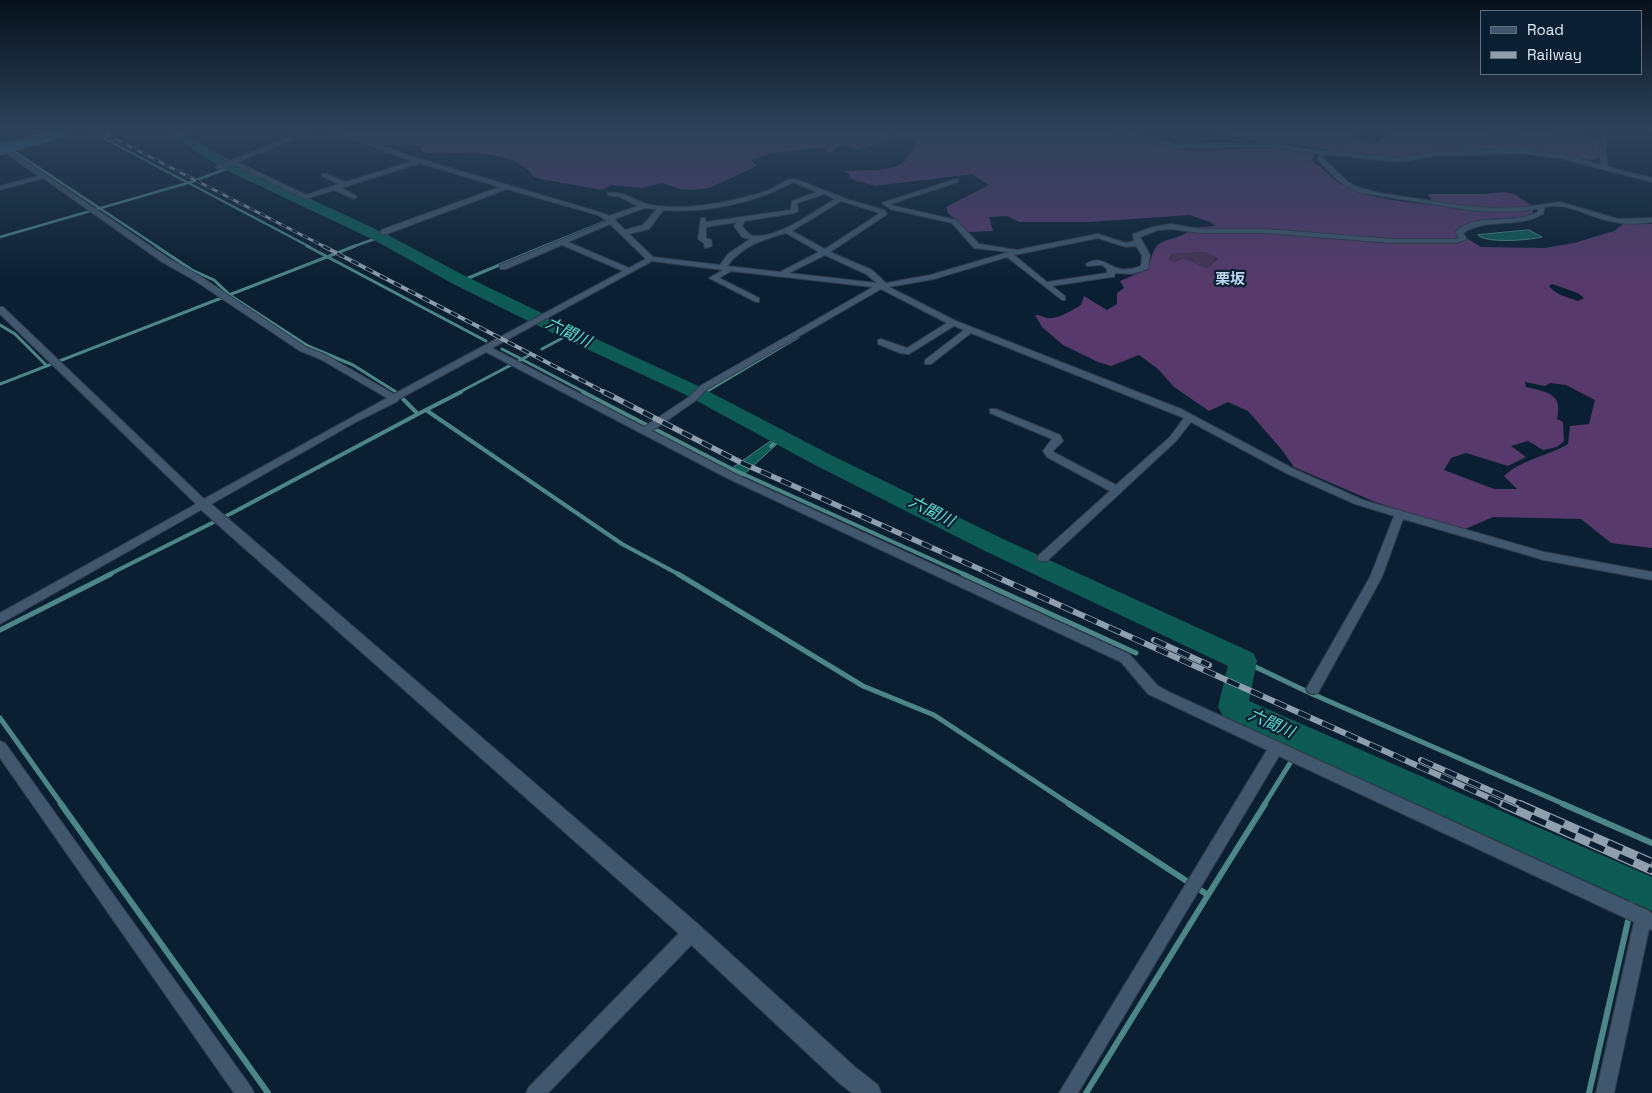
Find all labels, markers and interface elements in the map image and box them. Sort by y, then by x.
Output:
legend [1480,10,1642,75]
text: Road [1527,20,1564,39]
text: Railway [1527,45,1582,64]
district label: 栗坂 [1215,271,1245,289]
water label: 六間川 [542,314,594,352]
water label: 六間川 [905,493,957,531]
water label: 六間川 [1245,705,1297,743]

